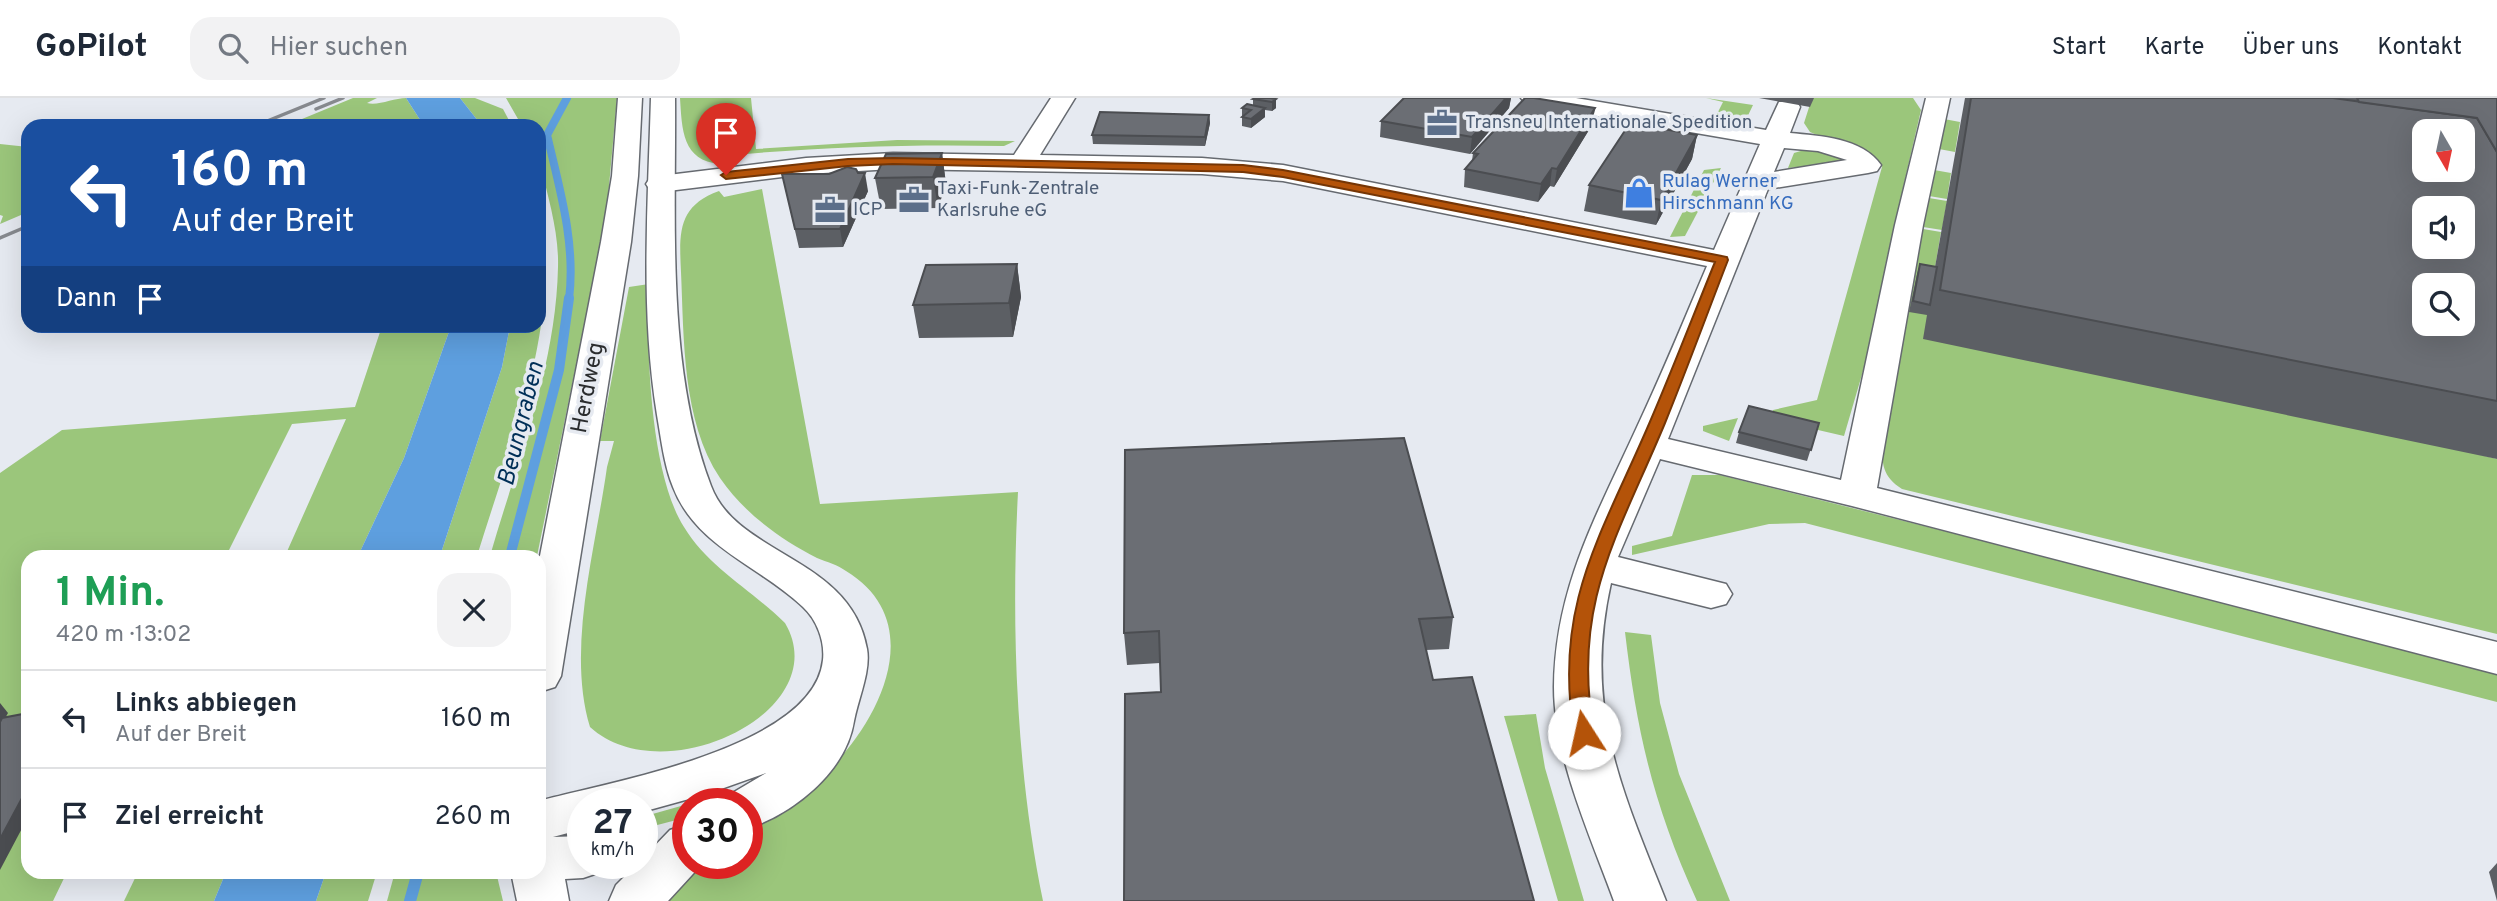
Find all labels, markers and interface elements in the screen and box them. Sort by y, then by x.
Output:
search box [190,17,680,80]
text: GoPilot [35,27,148,69]
icon: search [214,29,252,67]
text: Hier suchen [270,32,408,65]
text: Start [2052,33,2106,63]
text: Karte [2144,33,2204,63]
text: Über uns [2242,33,2339,63]
text: Kontakt [2377,33,2462,63]
pin [696,103,756,175]
office icon: Transneu Internationale Spedition [1425,106,1459,140]
place label: Transneu Internationale Spedition [1465,111,1753,135]
icon: arrive [707,114,745,152]
north arrow [2412,119,2474,182]
map controls [2412,119,2475,336]
text: 160 m [171,142,308,204]
icon: left [56,147,147,238]
place label: Rulag Werner Hirschmann KG [1662,170,1794,216]
shop icon: Rulag Werner Hirschmann KG [1622,176,1656,210]
place label: Taxi-Funk-Zentrale Karlsruhe eG [937,177,1099,223]
office icon: Taxi-Funk-Zentrale Karlsruhe eG [897,183,931,217]
office icon: ICP [813,193,847,227]
button: sound [2412,196,2475,259]
place label: ICP [853,198,882,222]
text: Auf der Breit [171,203,354,243]
button: search [2412,273,2475,336]
icon: arrive [131,280,169,318]
text: Dann [56,283,117,316]
street label: Herdweg [566,340,612,436]
water label: Beungraben [492,359,552,489]
text: 1 Min. [56,568,165,621]
button: close [437,573,511,647]
text: 420 m · 13:02 [56,621,191,650]
text: Links abbiegen [115,688,297,721]
position arrow [1547,696,1621,770]
icon: left [56,700,94,738]
text: 160 m [441,703,511,736]
text: Auf der Breit [115,721,247,750]
speed limit sign: 30 [672,788,763,879]
icon: arrive [56,798,94,836]
text: Ziel erreicht [115,801,264,834]
text: 260 m [435,801,511,834]
text: 27 [593,802,632,846]
text: km/h [591,839,634,862]

